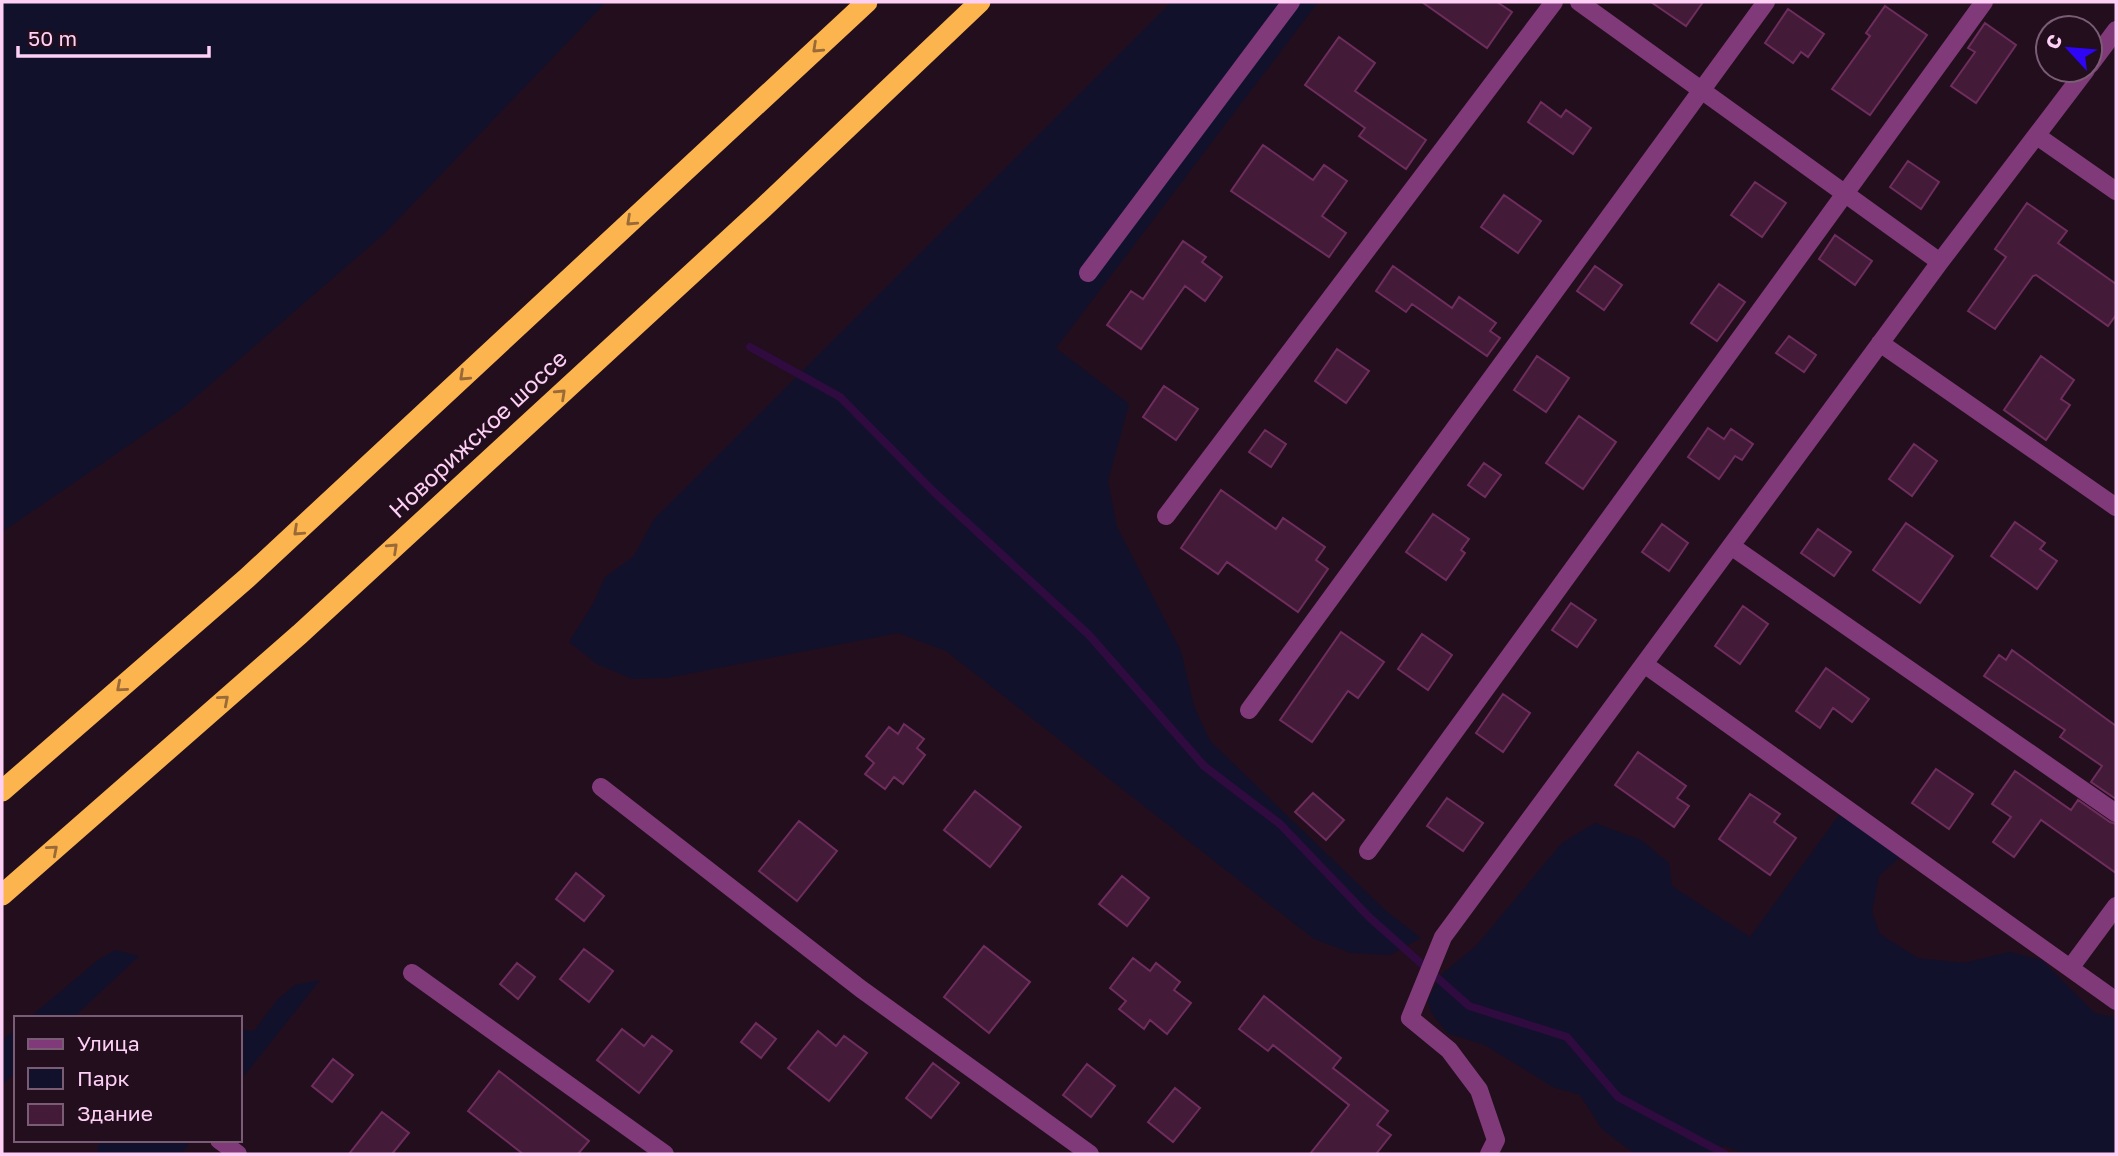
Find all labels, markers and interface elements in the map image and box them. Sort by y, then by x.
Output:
scale bar [18,14,208,58]
north arrow [2034,14,2104,84]
text: 50 m [28,25,77,51]
text: С [2040,30,2067,52]
one-way arrow [812,40,825,52]
one-way arrow [626,213,639,226]
street label: Новорижское шоссе [382,343,572,523]
one-way arrow [459,368,472,381]
one-way arrow [553,390,566,402]
one-way arrow [293,523,306,536]
one-way arrow [385,544,398,557]
one-way arrow [116,679,129,691]
one-way arrow [216,696,229,709]
one-way arrow [45,846,58,858]
legend [14,1016,242,1142]
text: Улица [77,1030,140,1056]
text: Парк [77,1065,130,1091]
text: Здание [77,1100,153,1126]

